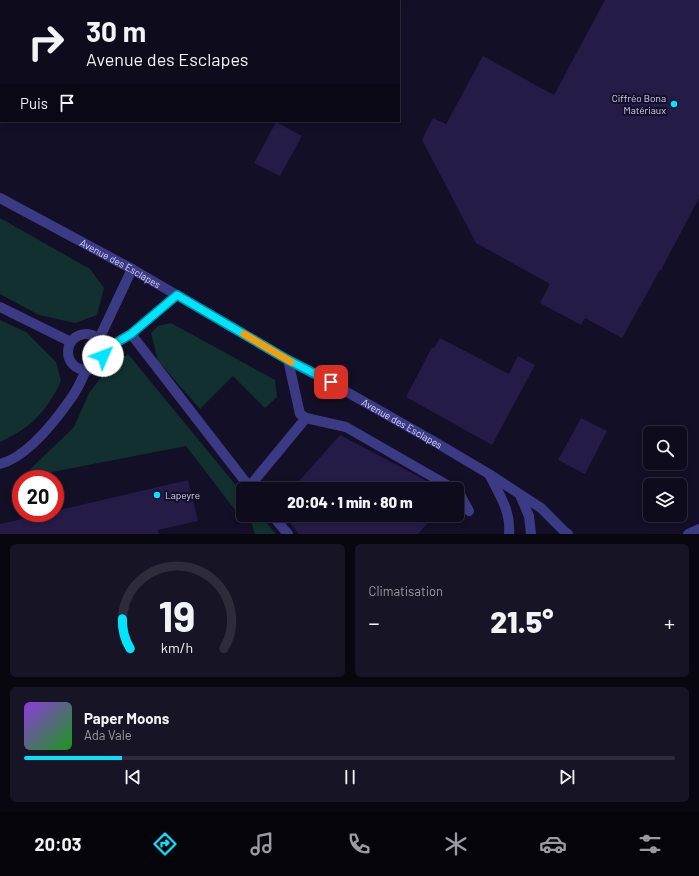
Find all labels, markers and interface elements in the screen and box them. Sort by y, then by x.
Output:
text: 30 m [86,14,146,48]
icon: right [20,16,72,68]
text: Avenue des Esclapes [86,48,248,70]
icon: arrive [56,92,78,114]
place label: Ciffréo Bona Matériaux [612,92,666,116]
text: Puis [20,94,48,112]
marker: Ciffréo Bona Matériaux [669,99,679,109]
street label: Avenue des Esclapes [78,236,163,291]
position arrow [82,335,124,377]
pin [314,365,348,399]
icon: arrive [320,371,342,393]
street label: Avenue des Esclapes [360,396,445,451]
map controls [643,426,687,522]
button: search [643,426,687,470]
speed limit sign: 20 [12,470,64,522]
button: layers [643,478,687,522]
place label: Lapeyre [165,489,200,501]
marker: Lapeyre [152,490,162,500]
text: 20:04 · 1 min · 80 m [287,493,413,511]
text: Climatisation [369,583,443,599]
text: 19 [159,589,196,639]
text: 21.5° [490,603,553,639]
text: − [369,609,380,635]
text: + [664,609,675,635]
text: km/h [161,638,193,655]
text: Paper Moons [84,709,169,727]
text: Ada Vale [84,727,132,743]
icon: previous [122,766,144,788]
icon: pause [339,766,361,788]
icon: next [556,766,578,788]
icon: directions [151,830,179,858]
icon: music [248,830,276,858]
icon: phone [345,830,373,858]
icon: climate [442,830,470,858]
icon: car [539,830,567,858]
icon: filters [636,830,664,858]
text: 20:03 [35,833,81,855]

